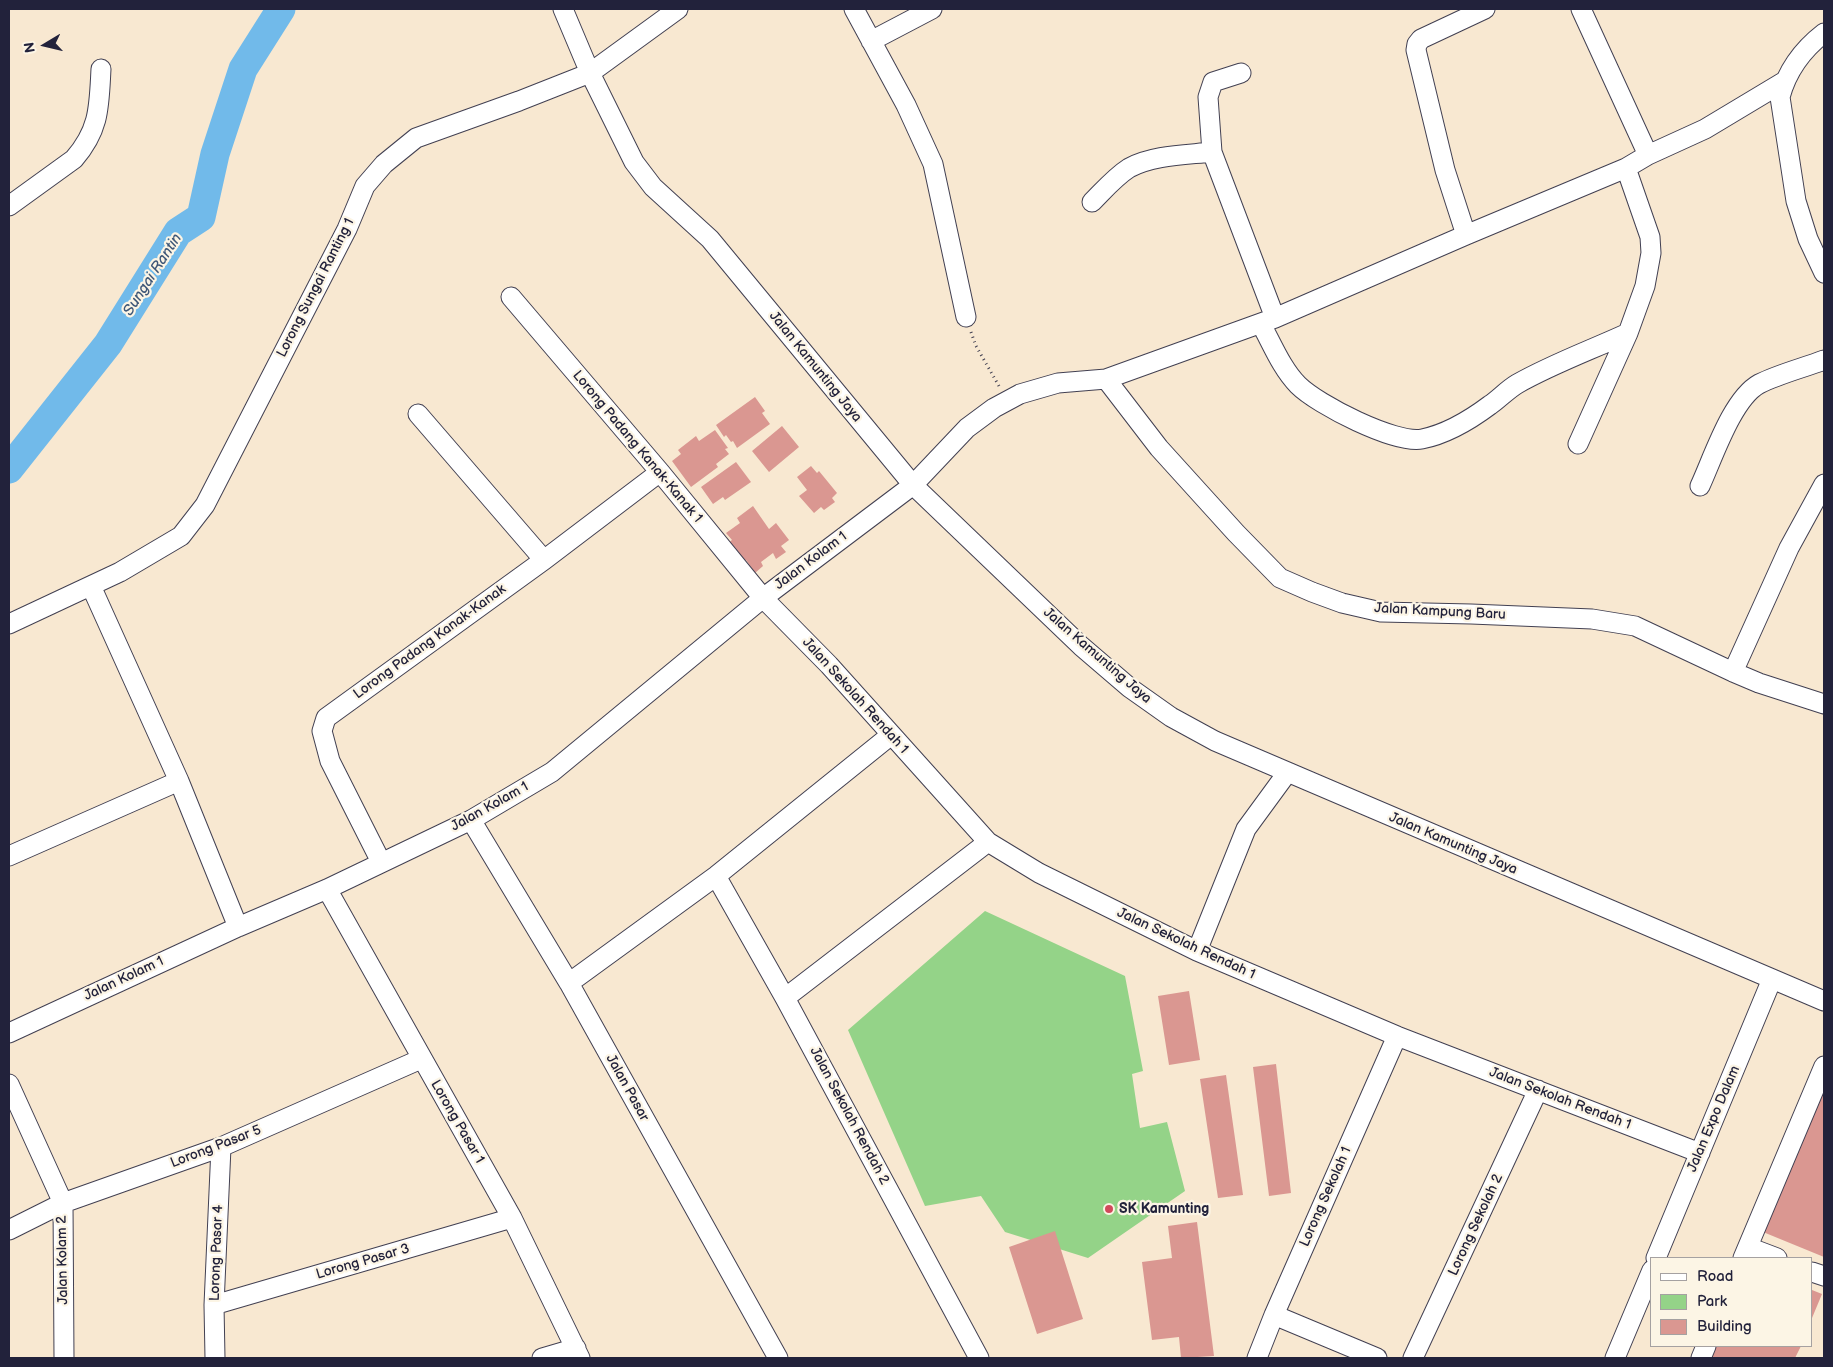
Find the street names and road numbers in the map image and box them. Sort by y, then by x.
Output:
street label: Lorong Sungai Ranting 1 [274,216,358,360]
street label: Jalan Kamunting Jaya [765,308,865,426]
street label: Lorong Padang Kanak-Kanak 1 [568,368,706,526]
street label: Jalan Kolam 1 [772,528,850,594]
street label: Lorong Padang Kanak-Kanak [351,581,509,703]
street label: Jalan Kampung Baru [1374,600,1506,624]
street label: Jalan Kamunting Jaya [1040,604,1154,708]
street label: Jalan Sekolah Rendah 1 [798,634,912,758]
street label: Jalan Kolam 1 [448,779,532,835]
street label: Jalan Kamunting Jaya [1386,809,1520,879]
street label: Jalan Sekolah Rendah 1 [1114,905,1258,983]
street label: Jalan Kolam 1 [81,953,167,1005]
street label: Jalan Sekolah Rendah 2 [806,1044,892,1188]
street label: Jalan Pasar [602,1052,652,1124]
street label: Jalan Expo Dalam [1684,1063,1744,1175]
street label: Jalan Sekolah Rendah 1 [1487,1064,1633,1134]
street label: Lorong Pasar 1 [426,1077,488,1167]
street label: Lorong Pasar 5 [168,1122,264,1172]
street label: Lorong Sekolah 1 [1297,1145,1355,1249]
street label: Lorong Sekolah 2 [1445,1172,1507,1278]
street label: Lorong Pasar 4 [207,1205,227,1301]
street label: Jalan Kolam 2 [54,1215,72,1305]
street label: Lorong Pasar 3 [314,1241,412,1283]

